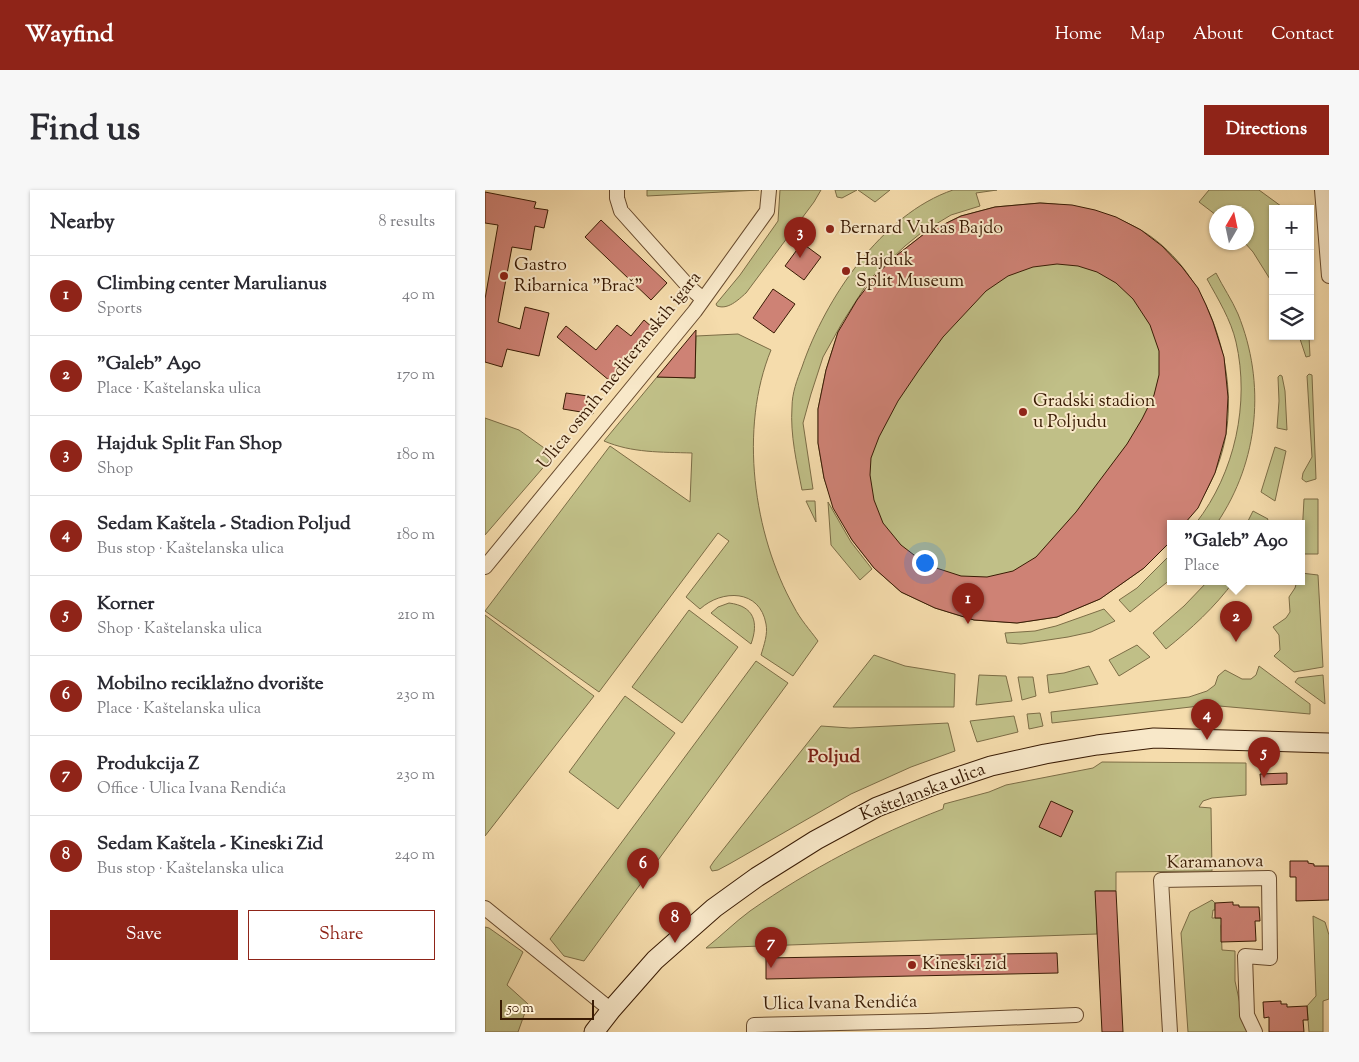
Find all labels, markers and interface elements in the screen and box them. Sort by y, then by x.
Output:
text: Wayfind [25,18,113,52]
text: Home [1055,22,1102,48]
text: Map [1130,22,1165,48]
text: About [1193,22,1243,48]
text: Contact [1271,22,1334,48]
text: Find us [30,105,140,156]
button: Directions [1204,105,1329,155]
north arrow [1209,205,1254,250]
map controls [1269,205,1314,340]
button: + [1269,205,1314,250]
text: Nearby [50,208,115,238]
text: 8 results [379,211,435,234]
place label: Bernard Vukas Bajdo [840,216,1003,242]
pin: 3 [784,217,816,258]
marker: Bernard Vukas Bajdo [824,223,836,235]
place label: Hajduk Split Museum [856,248,964,295]
button: − [1269,250,1314,295]
place label: Gastro Ribarnica "Brač" [514,253,643,300]
marker: Hajduk Split Museum [840,265,852,277]
street label: Ulica osmih mediteranskih igara [532,266,708,476]
marker: Gastro Ribarnica "Brač" [498,270,510,282]
text: Climbing center Marulianus [97,271,327,298]
text: 1 [63,284,69,307]
text: 40 m [402,284,435,307]
button: layers [1269,295,1314,340]
text: Sports [97,298,142,321]
text: "Galeb" A90 [97,351,201,378]
text: 2 [62,364,70,387]
text: 170 m [397,364,435,387]
text: Place · Kaštelanska ulica [97,378,261,401]
place label: Gradski stadion u Poljudu [1033,389,1156,436]
marker: Gradski stadion u Poljudu [1017,406,1029,418]
text: Hajduk Split Fan Shop [97,431,282,458]
text: 3 [63,444,69,467]
text: 180 m [396,444,435,467]
text: Shop [97,458,133,481]
text: Sedam Kaštela - Stadion Poljud [97,511,351,538]
popup [1167,520,1305,585]
text: 4 [62,524,70,547]
text: 180 m [396,524,435,547]
text: "Galeb" A90 [1184,528,1288,555]
text: Bus stop · Kaštelanska ulica [97,538,284,561]
your location [912,550,938,576]
text: Place [1184,555,1219,578]
pin: 1 [952,583,984,624]
text: Korner [97,591,154,618]
pin: 2 [1220,601,1252,642]
text: 5 [63,604,69,627]
text: 210 m [397,604,435,627]
text: Shop · Kaštelanska ulica [97,618,262,641]
text: Mobilno reciklažno dvorište [97,671,324,698]
text: 6 [62,684,70,707]
text: 230 m [396,684,435,707]
text: Place · Kaštelanska ulica [97,698,261,721]
pin: 4 [1191,699,1223,740]
pin: 5 [1248,737,1280,778]
district label: Poljud [808,744,860,771]
text: Produkcija Z [97,751,199,778]
street label: Kaštelanska ulica [856,757,990,829]
text: 7 [62,764,70,787]
text: 230 m [396,764,435,787]
text: Office · Ulica Ivana Rendića [97,778,286,801]
text: Sedam Kaštela - Kineski Zid [97,831,323,858]
text: 8 [62,844,70,867]
text: 240 m [394,844,435,867]
pin: 6 [627,848,659,889]
street label: Karamanova [1166,849,1264,877]
text: Bus stop · Kaštelanska ulica [97,858,284,881]
pin: 8 [659,902,691,943]
button: Save [50,910,238,960]
button: Share [248,910,435,960]
pin: 7 [755,927,787,968]
place label: Kineski zid [922,952,1007,978]
marker: Kineski zid [906,959,918,971]
street label: Ulica Ivana Rendića [763,990,917,1018]
scale bar [500,997,594,1020]
text: 50 m [507,999,534,1019]

